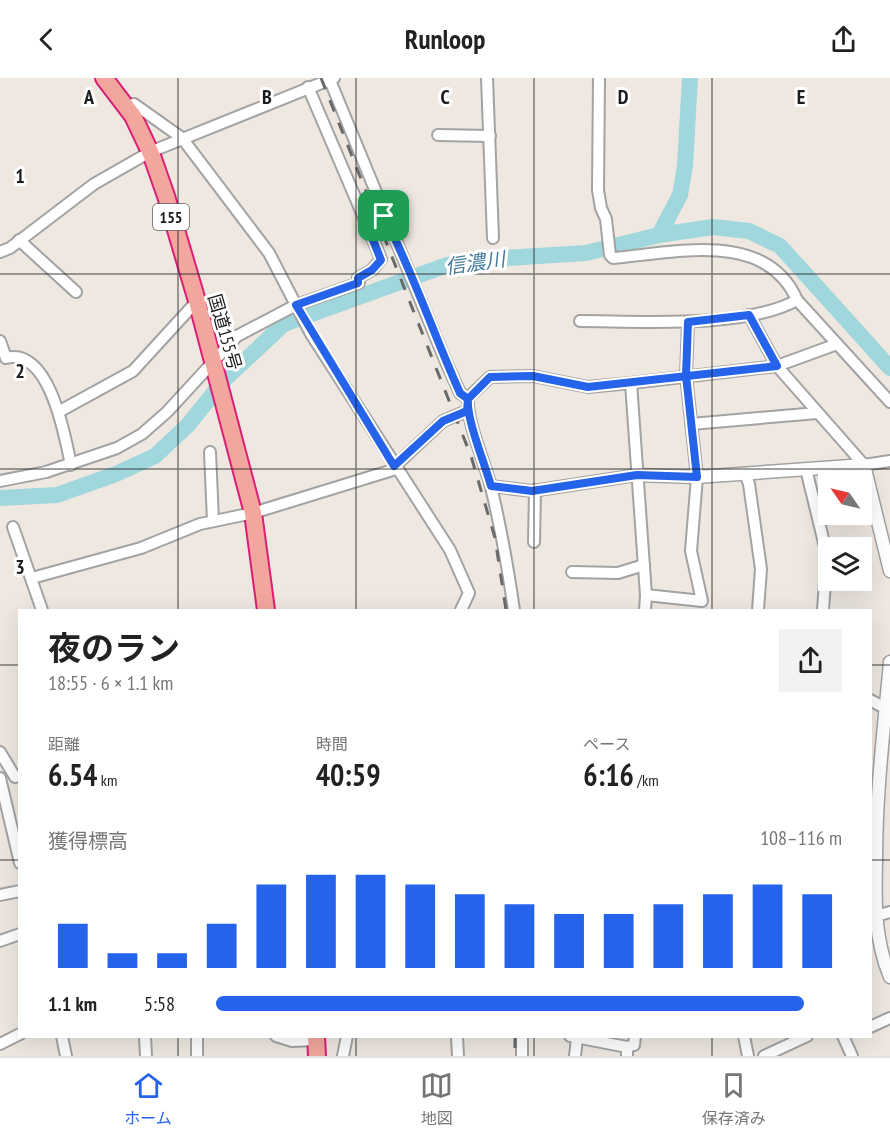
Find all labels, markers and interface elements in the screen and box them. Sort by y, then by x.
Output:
text: Runloop [405,22,485,56]
icon: back [30,23,63,56]
icon: share [827,23,860,56]
text: A [83,84,95,110]
text: B [262,84,272,110]
text: C [440,84,450,110]
text: D [618,84,629,110]
text: E [797,84,805,110]
text: 1 [15,163,25,189]
pin [358,190,409,241]
icon: arrive [367,199,400,232]
road number: 155 [153,204,189,230]
water label: 信濃川 [443,246,508,280]
street label: 国道155号 [203,291,247,373]
text: 2 [15,358,25,384]
north arrow [818,471,872,525]
map controls [818,471,872,591]
button: layers [818,537,872,591]
text: 3 [15,554,25,580]
text: 夜のラン [48,626,180,669]
button: share [779,629,842,692]
text: 18:55 · 6 × 1.1 km [48,670,173,696]
text: 距離 [48,734,80,754]
text: 時間 [316,734,348,754]
text: ペース [583,734,631,754]
text: 6.54 [48,755,97,794]
text: 40:59 [316,755,381,794]
text: 6:16 [583,755,634,794]
text: km [97,770,117,790]
text: /km [634,770,659,790]
text: 108–116 m [760,825,842,851]
text: 獲得標高 [48,828,128,854]
text: 1.1 km [48,991,97,1017]
text: 5:58 [144,991,175,1017]
tab: ホーム [124,1069,172,1129]
tab: 地図 [420,1069,453,1129]
tab: 保存済み [702,1069,766,1129]

